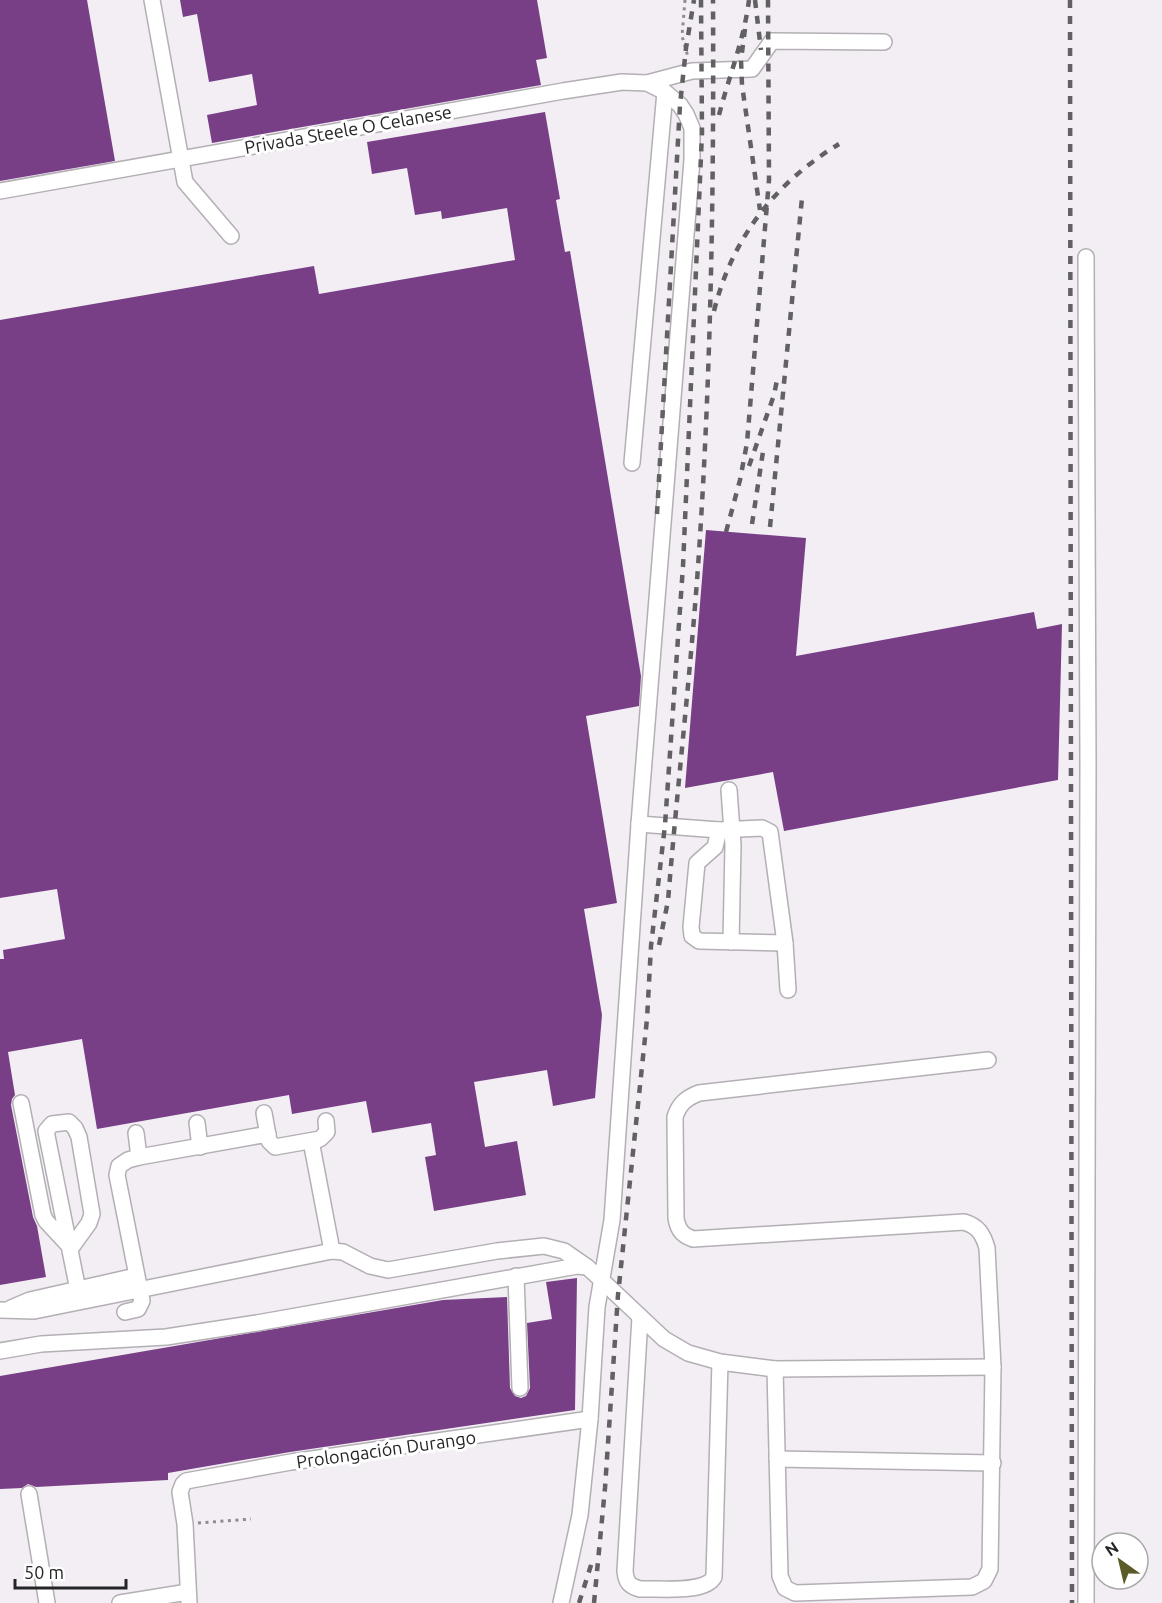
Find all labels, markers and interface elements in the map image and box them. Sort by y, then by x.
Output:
street label: Privada Steele O Celanese [243,101,453,157]
street label: Prolongación Durango [295,1426,477,1472]
north arrow [1090,1531,1150,1591]
text: N [1102,1538,1122,1559]
scale bar [15,1552,126,1590]
text: 50 m [24,1562,64,1582]

